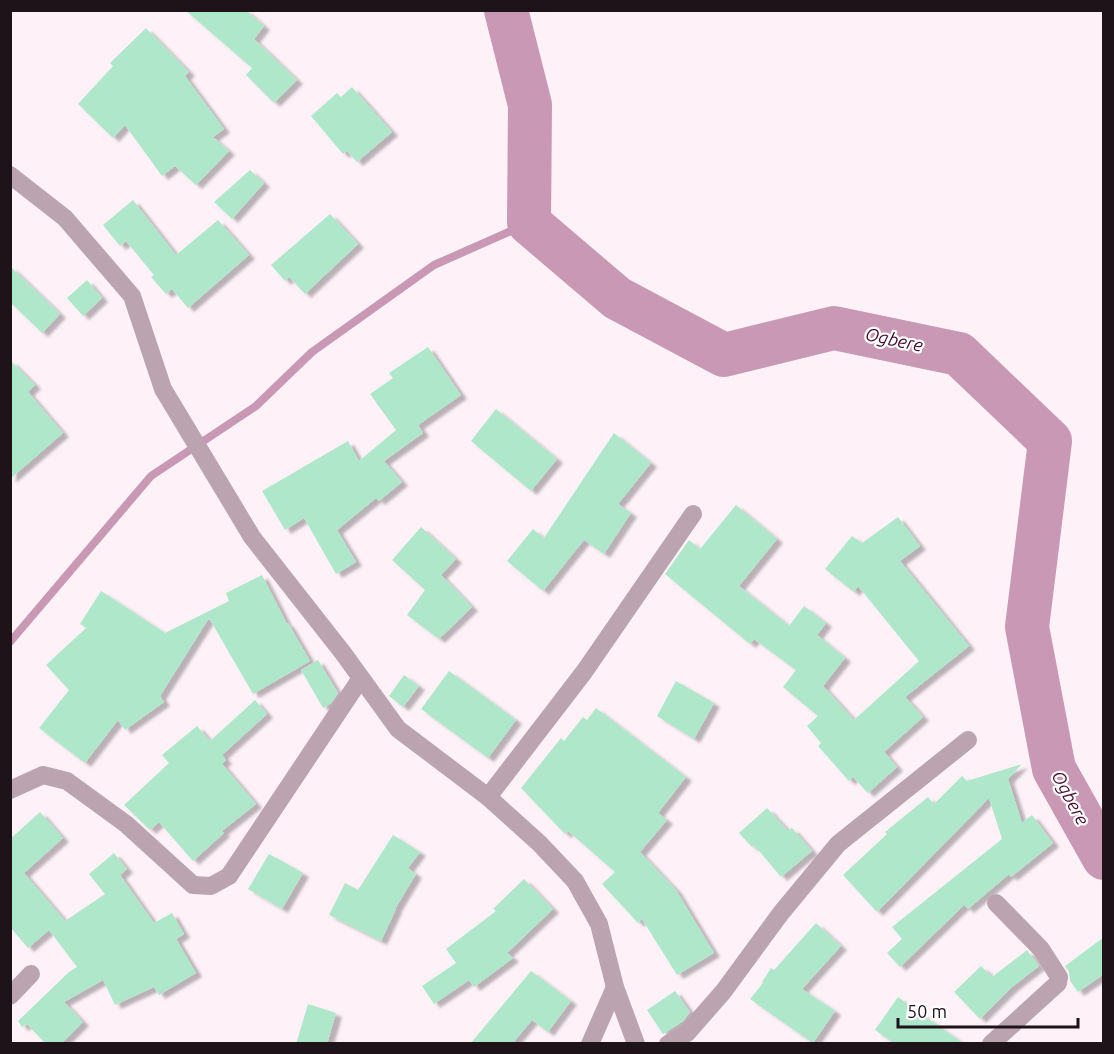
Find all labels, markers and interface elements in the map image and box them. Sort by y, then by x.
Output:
water label: Ogbere [864,323,925,355]
water label: Ogbere [1048,767,1093,828]
scale bar [898,991,1078,1029]
text: 50 m [907,1001,947,1021]

